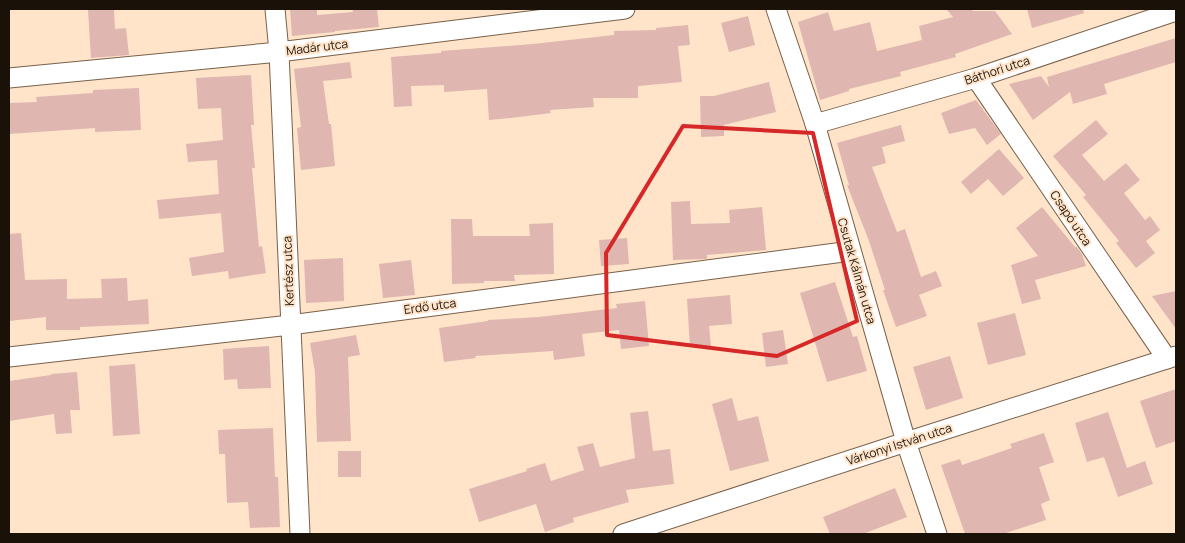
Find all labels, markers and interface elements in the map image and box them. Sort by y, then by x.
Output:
street label: Madár utca [285,35,349,59]
street label: Báthori utca [962,51,1032,89]
street label: Csapó utca [1046,187,1096,249]
street label: Csutak Kálmán utca [834,216,880,326]
street label: Kertész utca [278,236,298,306]
street label: Erdő utca [403,294,457,318]
street label: Várkonyi István utca [844,419,954,469]

